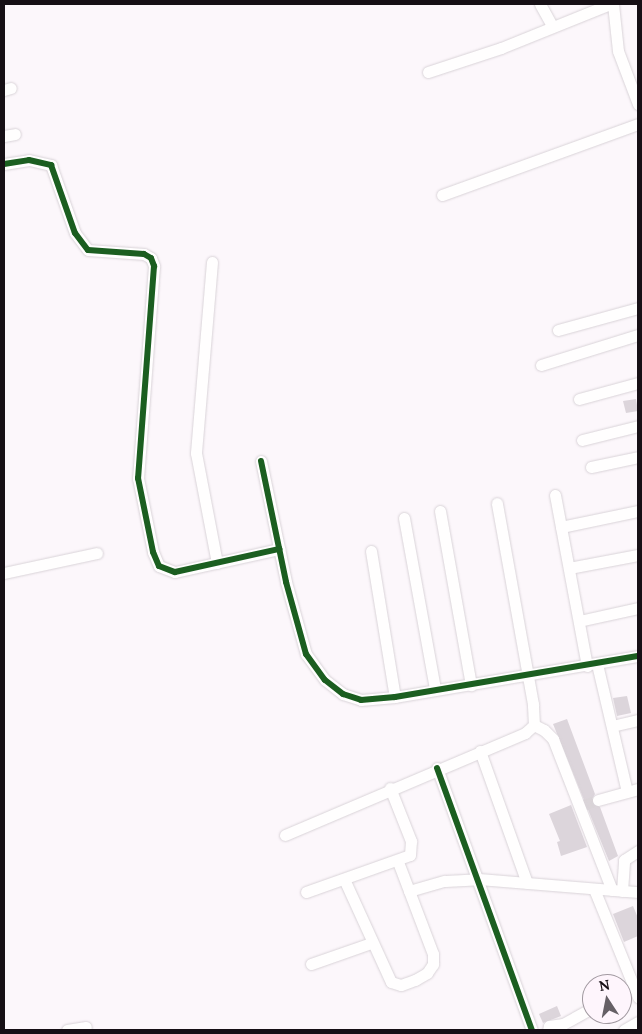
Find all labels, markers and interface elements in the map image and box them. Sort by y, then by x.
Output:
north arrow [582,974,632,1024]
text: N [597,975,611,995]

